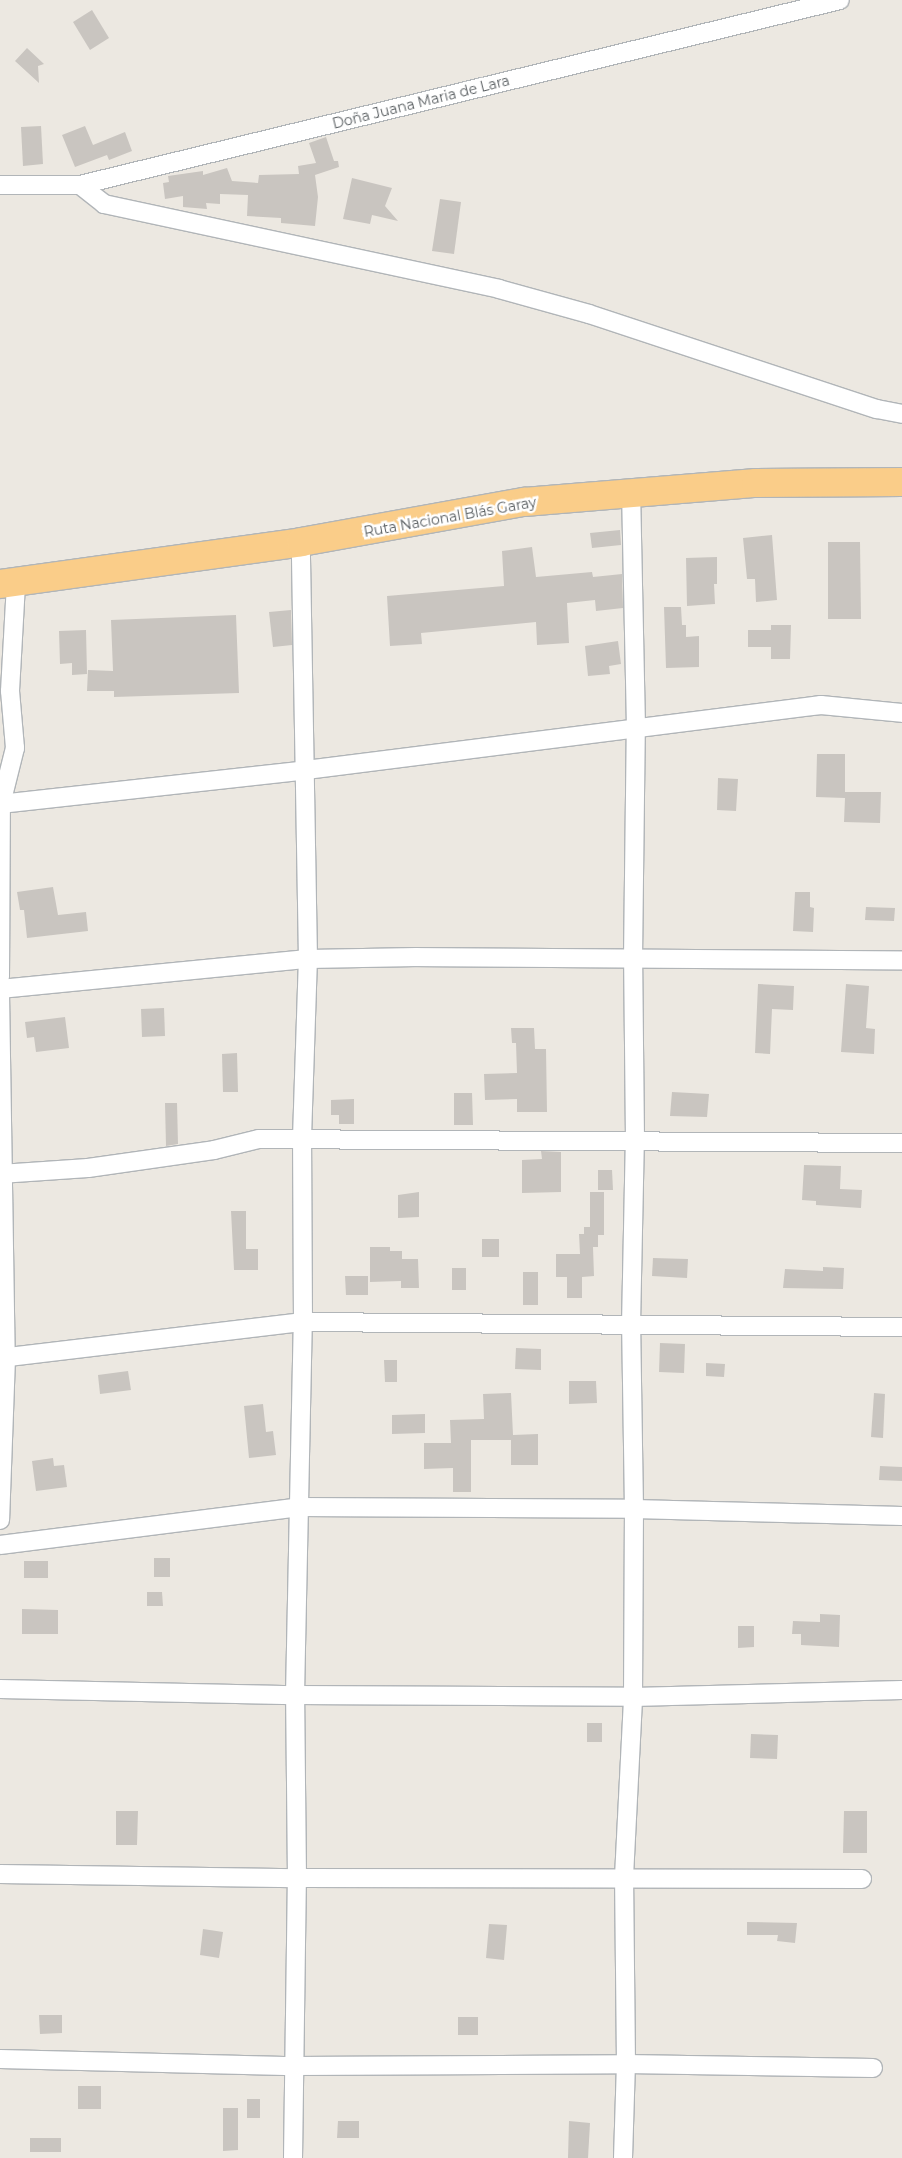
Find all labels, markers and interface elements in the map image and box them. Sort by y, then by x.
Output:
street label: Doña Juana Maria de Lara [331,72,511,132]
street label: Ruta Nacional Blás Garay [362,494,538,540]

